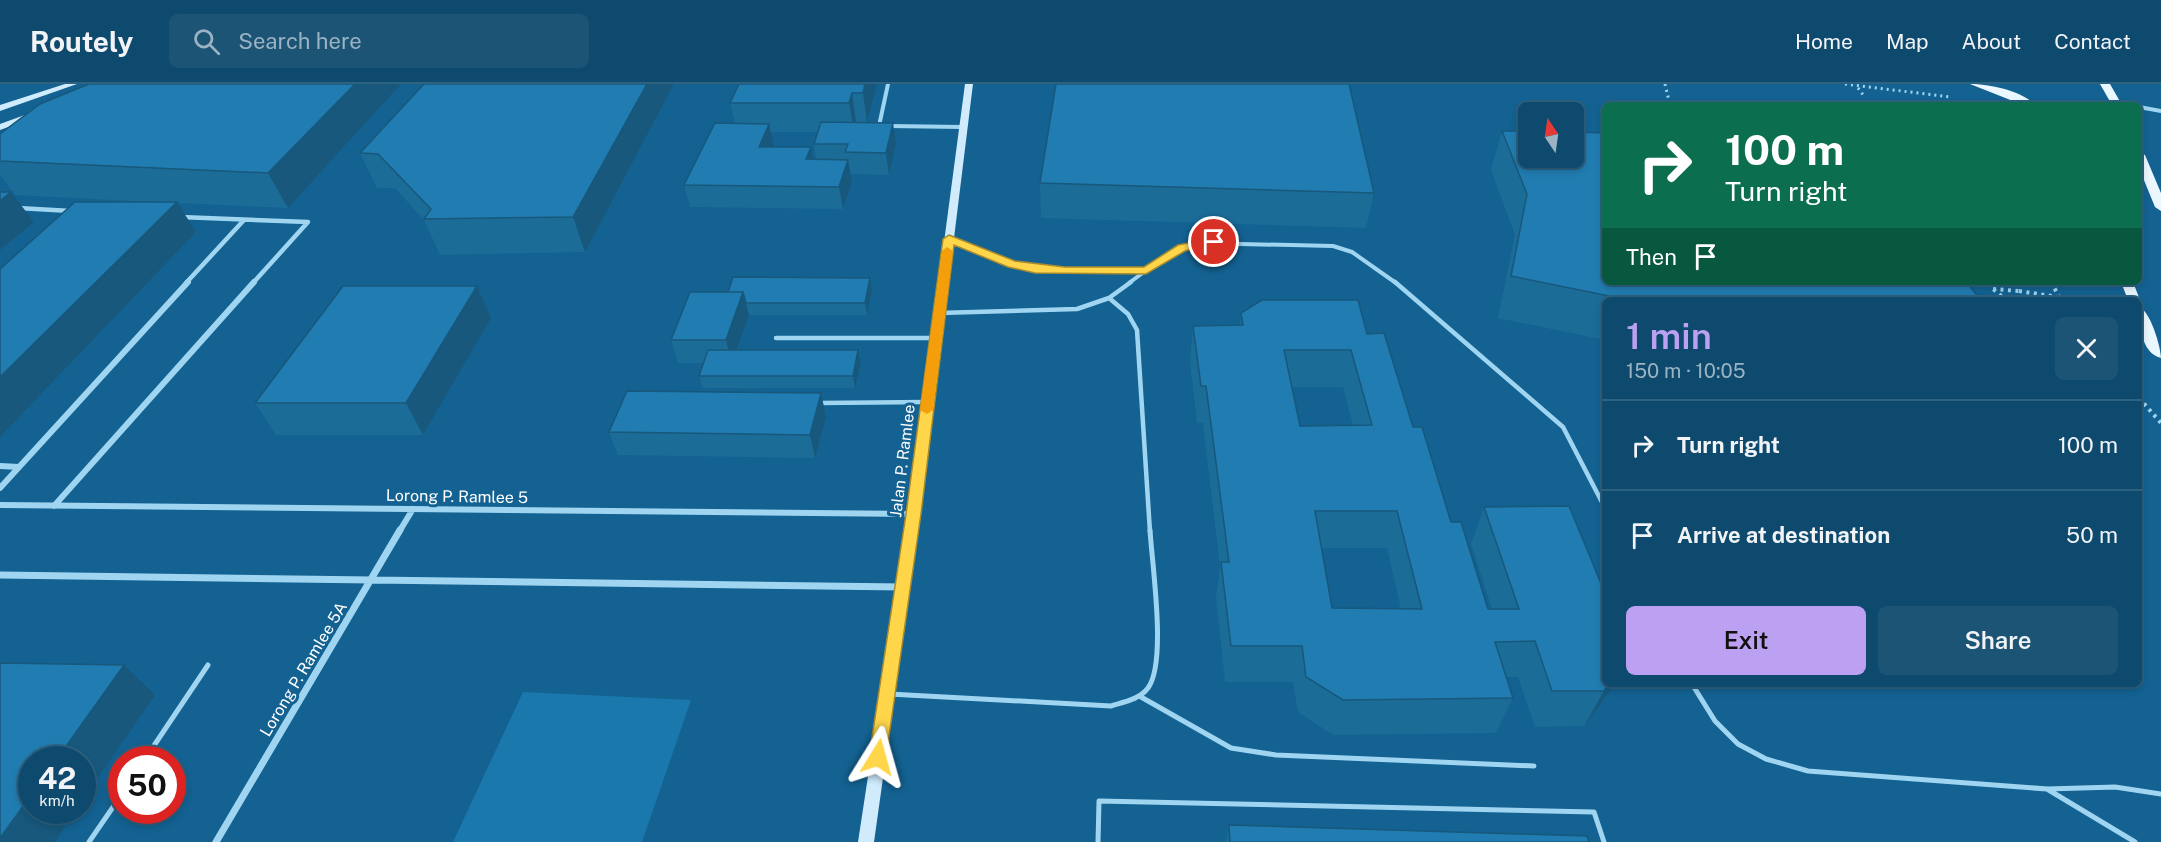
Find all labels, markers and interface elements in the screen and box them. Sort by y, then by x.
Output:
search box [169,14,589,68]
text: Routely [30,25,133,58]
icon: search [190,25,223,58]
text: Search here [238,28,362,54]
text: Home [1795,29,1853,54]
text: Map [1886,29,1929,54]
text: About [1962,29,2021,54]
text: Contact [2054,29,2131,54]
north arrow [1518,102,1584,168]
map controls [1518,102,1584,168]
text: 100 m [1725,125,1844,174]
icon: right [1626,126,1704,204]
text: Turn right [1725,175,1848,207]
pin [1188,216,1239,267]
icon: arrive [1197,225,1230,258]
icon: arrive [1689,240,1722,273]
text: Then [1626,244,1677,270]
text: 1 min [1626,315,1712,357]
button: close [2055,317,2118,380]
text: 150 m · 10:05 [1626,359,1745,383]
street label: Jalan P. Ramlee [886,404,919,519]
icon: right [1626,429,1659,462]
text: Turn right [1677,432,1780,458]
text: 100 m [2058,432,2118,458]
street label: Lorong P. Ramlee 5 [386,486,528,507]
icon: arrive [1626,519,1659,552]
text: Arrive at destination [1677,522,1890,548]
text: 50 m [2066,522,2118,548]
street label: Lorong P. Ramlee 5A [256,599,351,740]
button: Exit [1626,606,1866,675]
button: Share [1878,606,2118,675]
position arrow [846,725,910,789]
speed limit sign: 50 [108,746,186,824]
text: 42 [38,760,76,796]
text: km/h [39,792,75,809]

